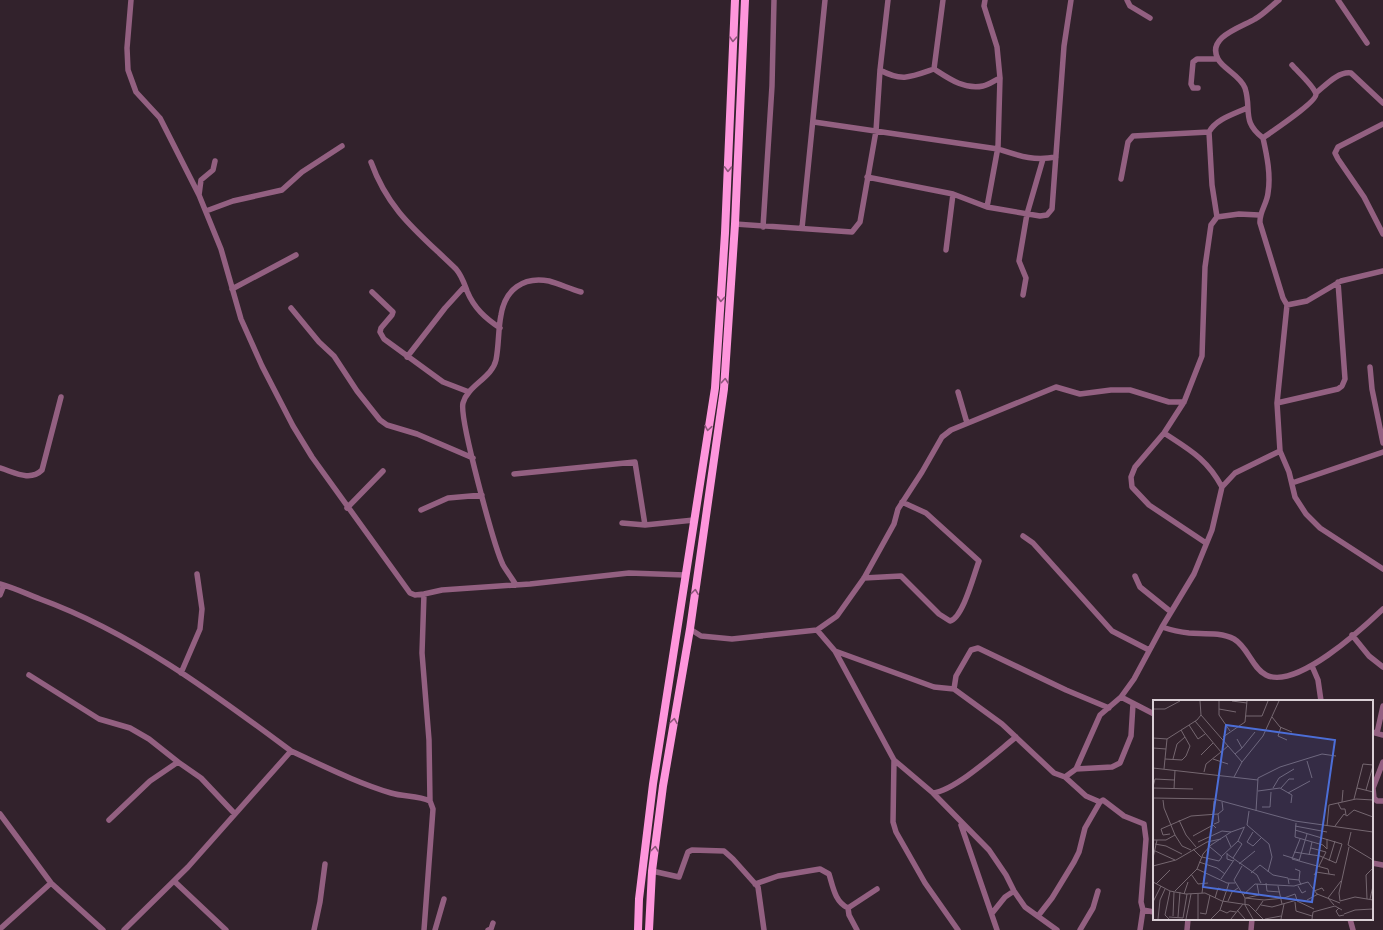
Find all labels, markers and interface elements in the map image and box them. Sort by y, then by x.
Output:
one-way arrow [729,36,737,42]
one-way arrow [724,166,732,172]
one-way arrow [716,296,725,302]
one-way arrow [720,378,729,384]
one-way arrow [704,425,713,431]
one-way arrow [690,589,699,595]
inset map [1153,700,1373,920]
one-way arrow [669,718,678,724]
one-way arrow [650,846,659,852]

